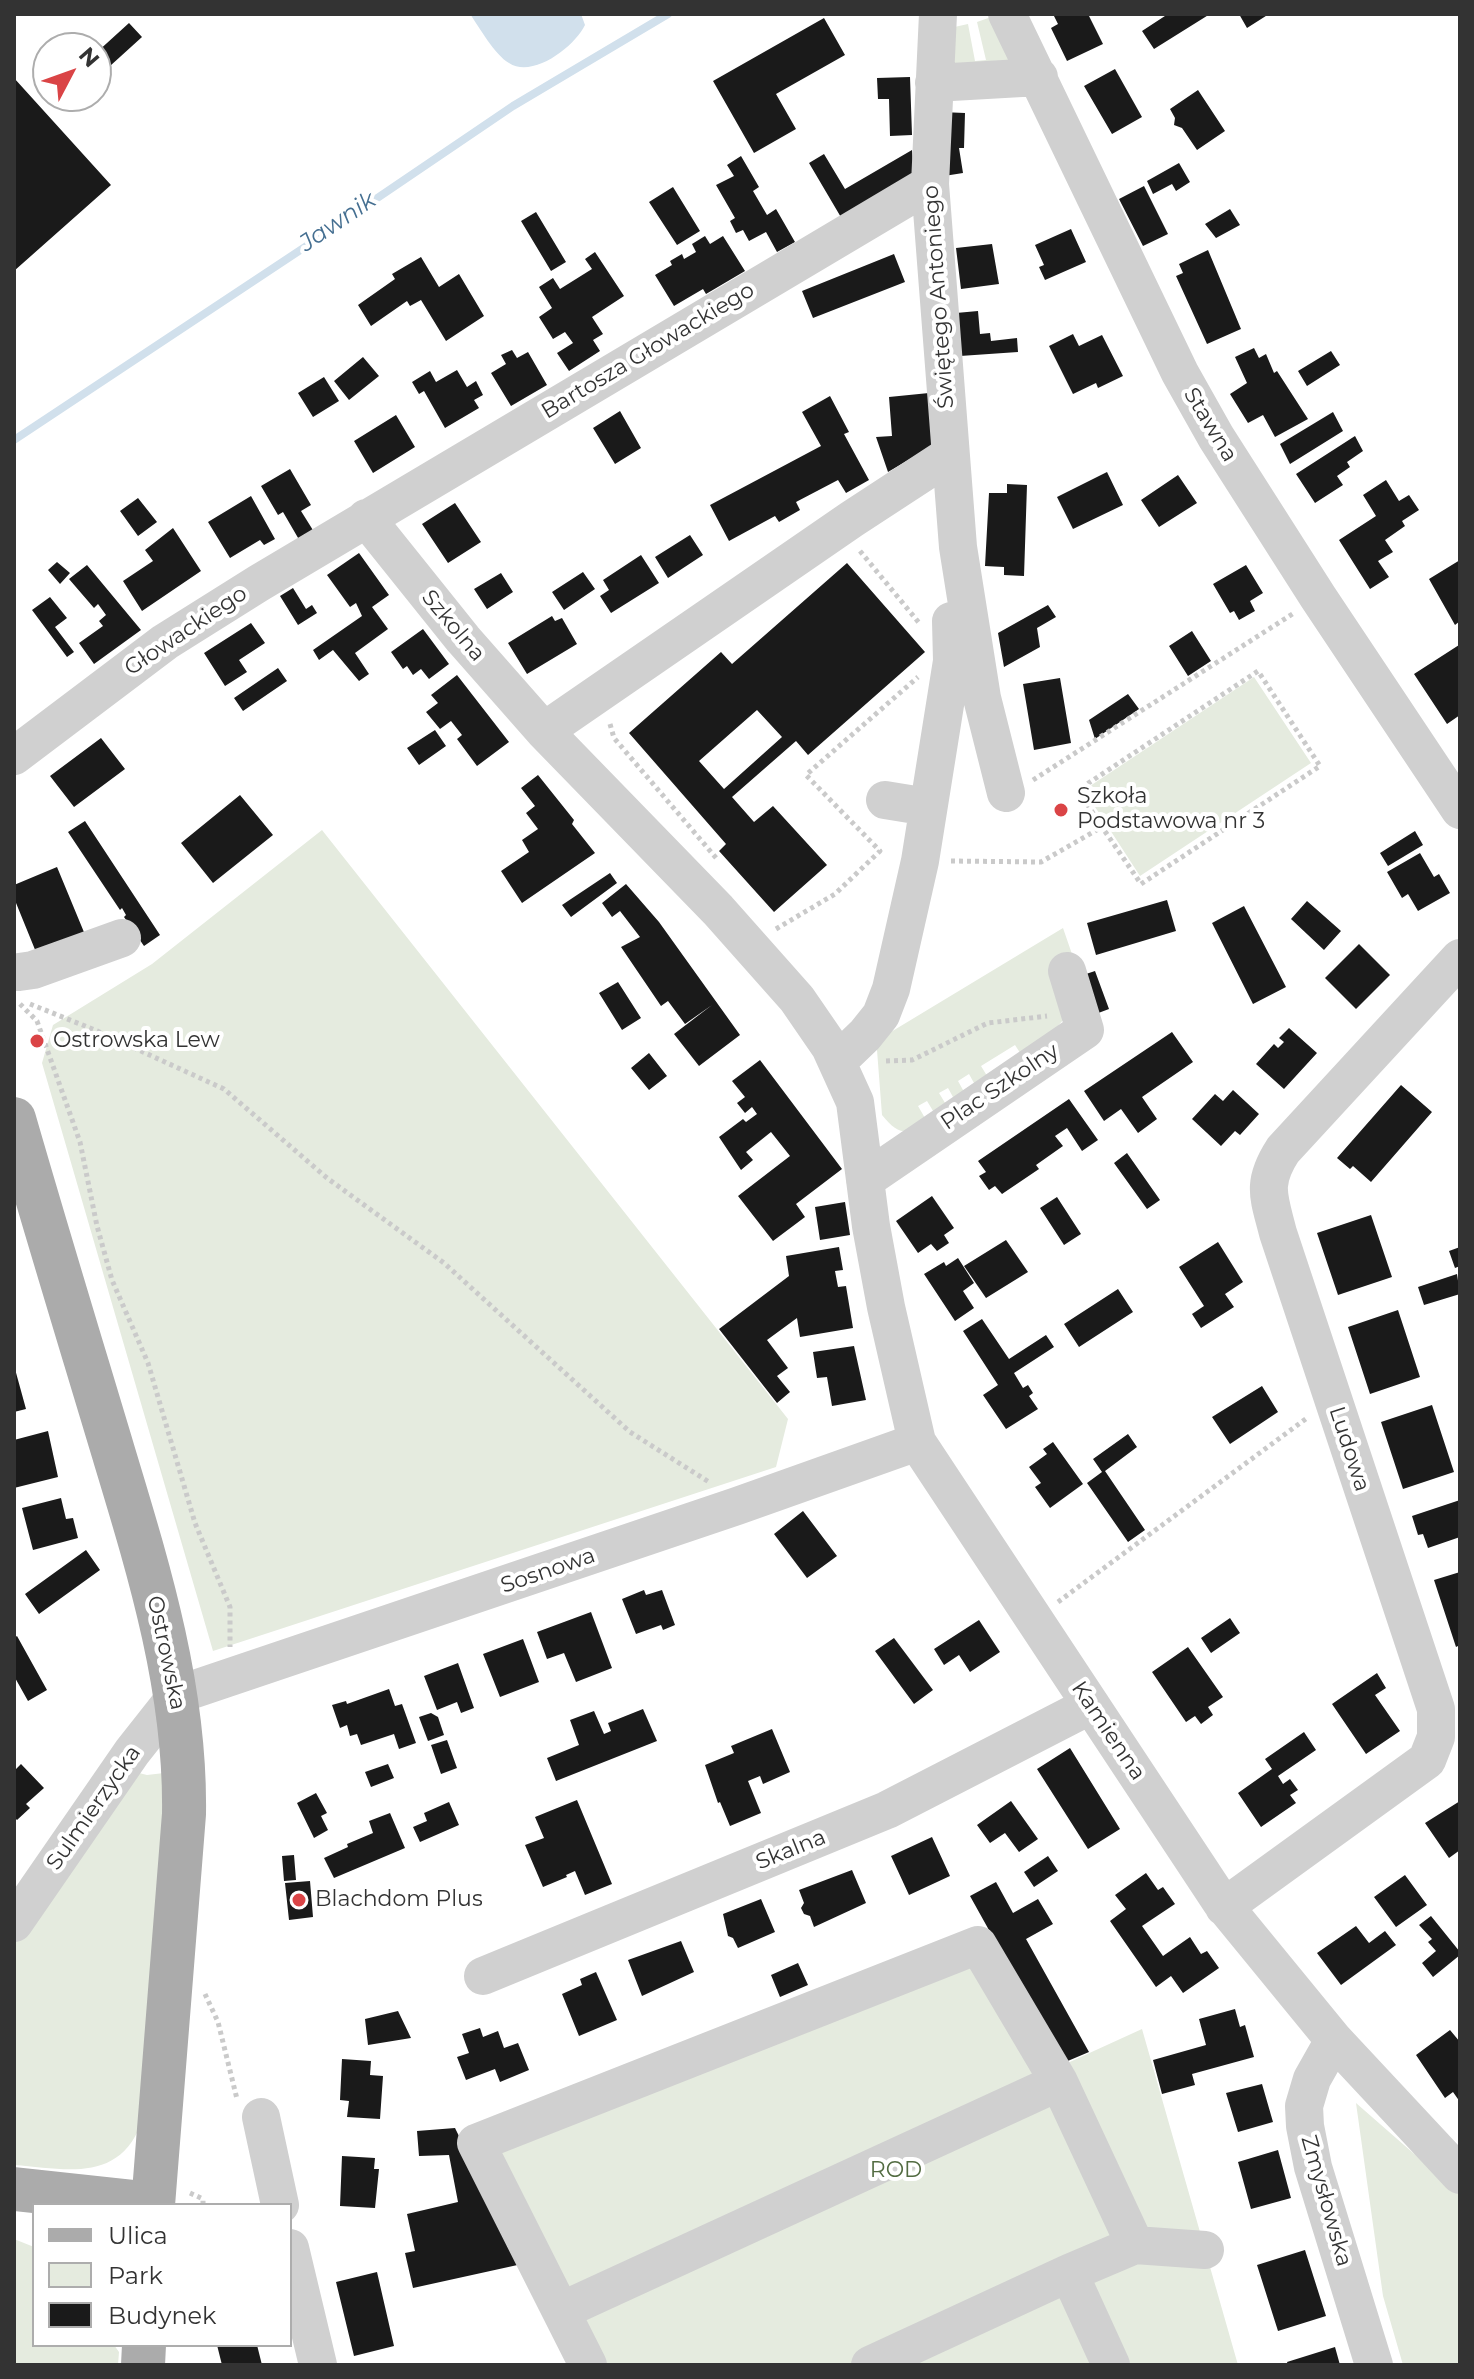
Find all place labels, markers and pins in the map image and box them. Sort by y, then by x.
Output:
place label: Szkoła Podstawowa nr 3 [1077,784,1265,836]
marker: Szkoła Podstawowa nr 3 [1052,801,1070,819]
place label: Ostrowska Lew [53,1028,220,1054]
marker: Ostrowska Lew [28,1032,46,1050]
place label: Blachdom Plus [315,1887,483,1913]
marker: Blachdom Plus [290,1891,308,1909]

